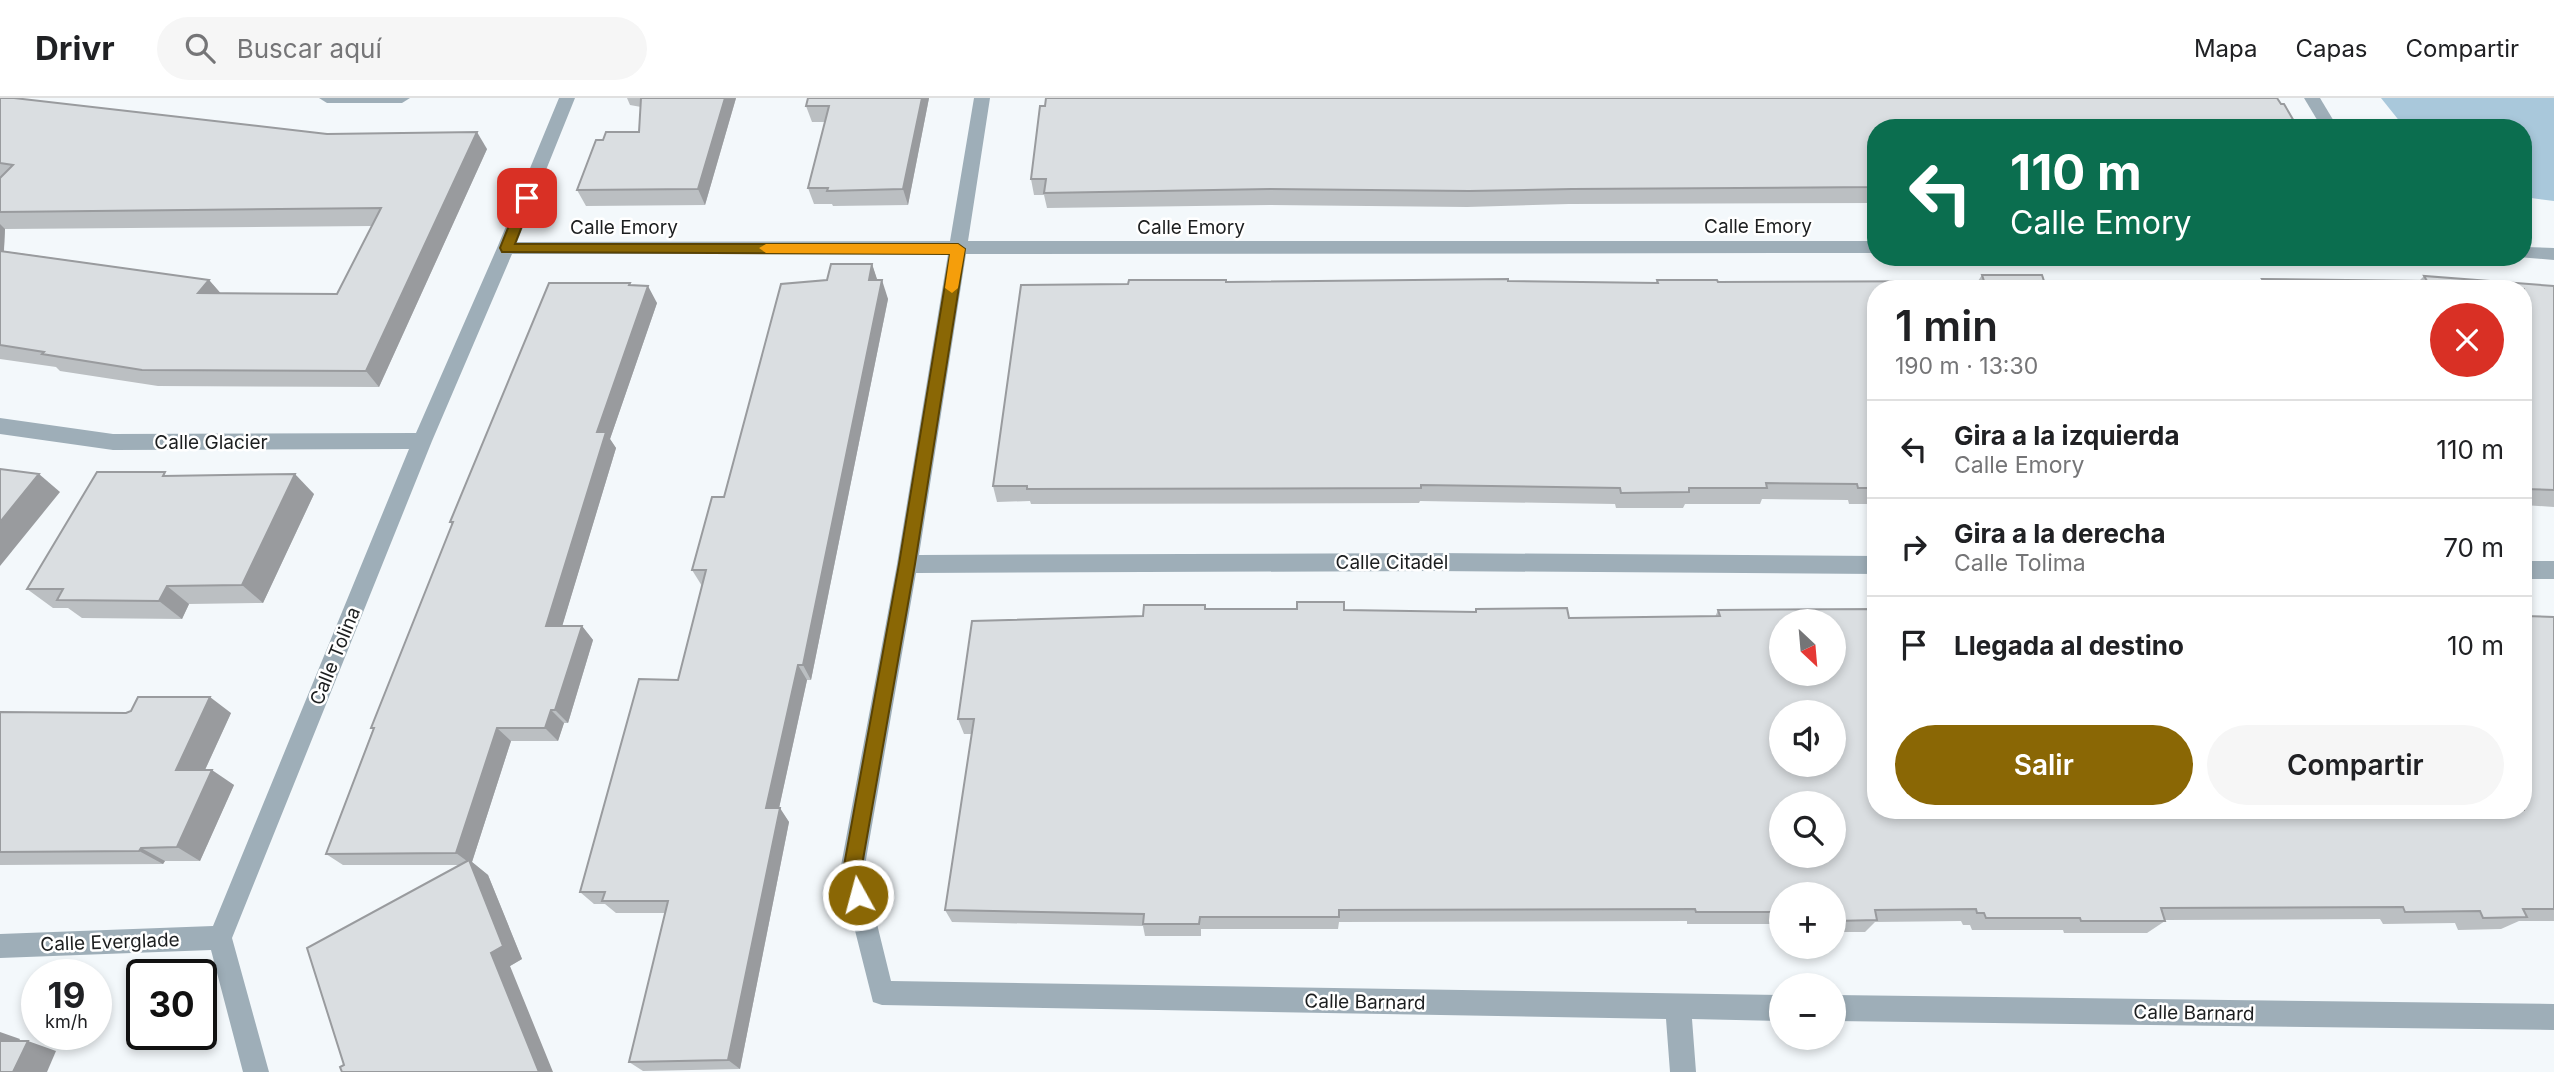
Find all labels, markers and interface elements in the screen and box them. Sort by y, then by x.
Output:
search box [157,17,647,80]
text: Drivr [35,28,115,68]
icon: search [181,29,219,67]
text: Buscar aquí [237,33,382,64]
text: Mapa [2194,34,2257,63]
text: Capas [2295,34,2368,63]
text: Compartir [2406,34,2519,63]
text: 110 m [2010,143,2142,202]
icon: left [1895,147,1986,238]
pin [497,168,557,228]
icon: arrive [508,179,546,217]
text: Calle Emory [2010,203,2191,242]
street label: Calle Emory [1704,215,1812,238]
street label: Calle Emory [570,216,678,239]
street label: Calle Emory [1137,216,1245,239]
text: 1 min [1895,300,1998,351]
button: close [2430,303,2504,377]
text: 190 m · 13:30 [1895,352,2038,380]
text: Gira a la izquierda [1954,420,2180,451]
icon: left [1895,430,1933,468]
street label: Calle Glacier [154,431,268,454]
text: 110 m [2436,434,2504,465]
text: Calle Emory [1954,451,2084,479]
text: Gira a la derecha [1954,518,2166,549]
icon: right [1895,528,1933,566]
text: 70 m [2443,532,2504,563]
text: Calle Tolima [1954,549,2086,577]
street label: Calle Citadel [1336,551,1448,574]
street label: Calle Tolina [305,604,365,708]
north arrow [1769,609,1846,686]
map controls [1769,609,1846,1050]
icon: arrive [1895,626,1933,664]
text: Llegada al destino [1954,630,2184,661]
text: 10 m [2447,630,2504,661]
button: sound [1769,700,1846,777]
button: Salir [1895,725,2193,805]
button: Compartir [2207,725,2504,805]
button: search [1769,791,1846,868]
position arrow [821,858,895,932]
button: + [1769,882,1846,959]
street label: Calle Everglade [40,928,180,956]
speed limit sign: 30 [126,959,217,1050]
button: − [1769,973,1846,1050]
text: 19 [48,974,85,1016]
street label: Calle Barnard [1304,989,1426,1015]
street label: Calle Barnard [2133,1000,2255,1026]
text: km/h [45,1011,88,1032]

